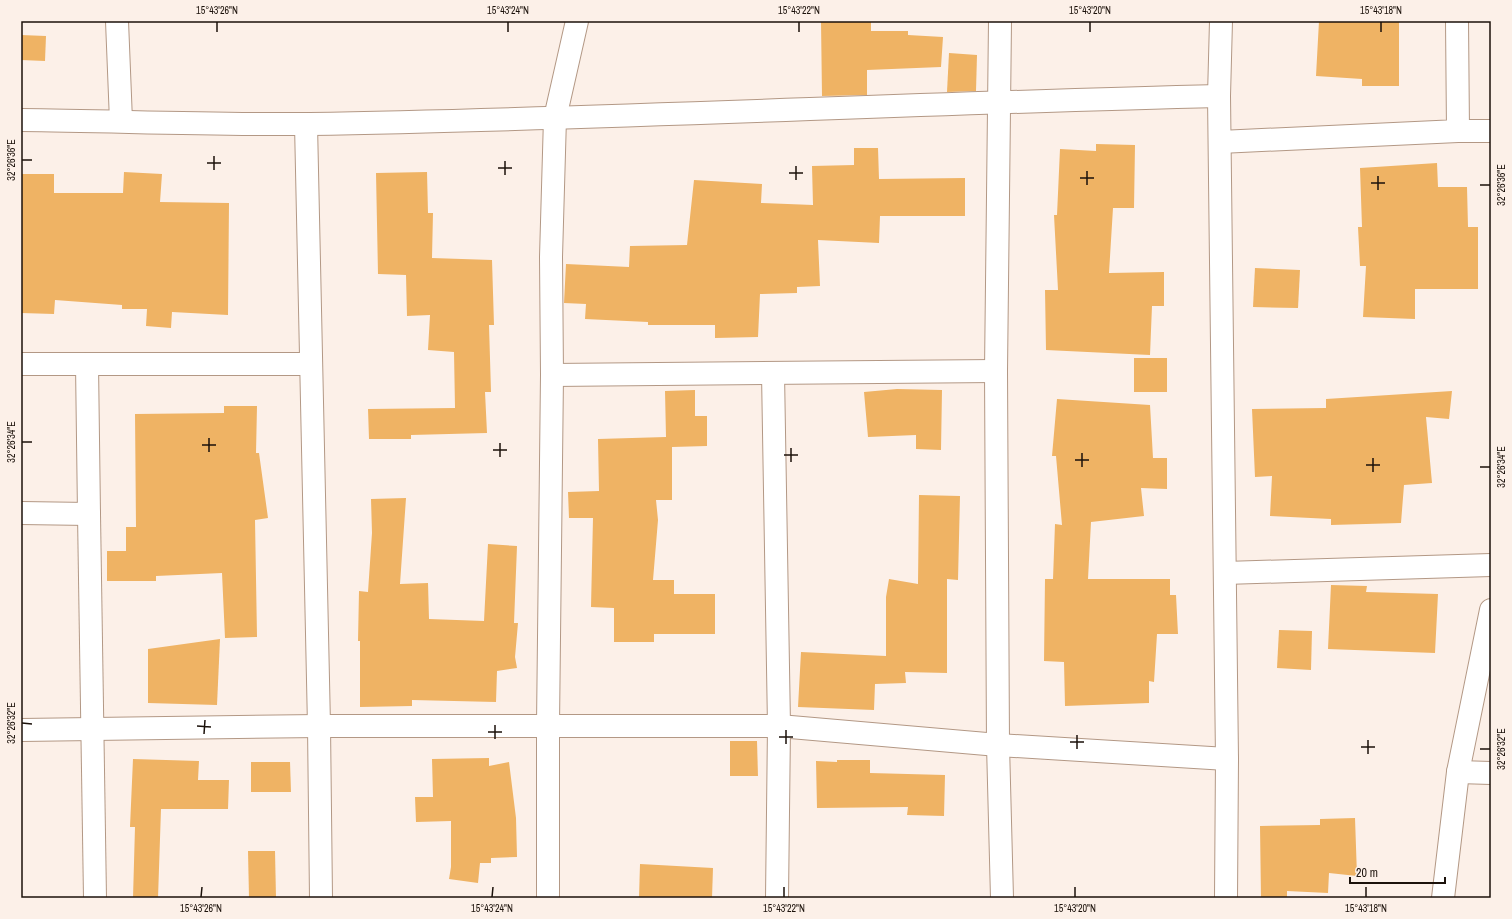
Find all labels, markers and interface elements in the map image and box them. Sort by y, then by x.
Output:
text: 15°43'26"N [196,4,238,17]
text: 15°43'24"N [487,4,529,17]
text: 15°43'22"N [778,4,820,17]
text: 15°43'20"N [1069,4,1111,17]
text: 15°43'18"N [1360,4,1402,17]
text: 32°26'36"E [5,139,18,181]
text: 32°26'36"E [1495,164,1508,206]
text: 32°26'34"E [5,421,18,463]
text: 32°26'34"E [1495,446,1508,488]
text: 32°26'32"E [5,702,18,744]
text: 32°26'32"E [1495,728,1508,770]
scale bar [1350,859,1445,885]
text: 20 m [1356,865,1378,881]
text: 15°43'26"N [180,902,222,915]
text: 15°43'24"N [471,902,513,915]
text: 15°43'22"N [763,902,805,915]
text: 15°43'20"N [1054,902,1096,915]
text: 15°43'18"N [1345,902,1387,915]

